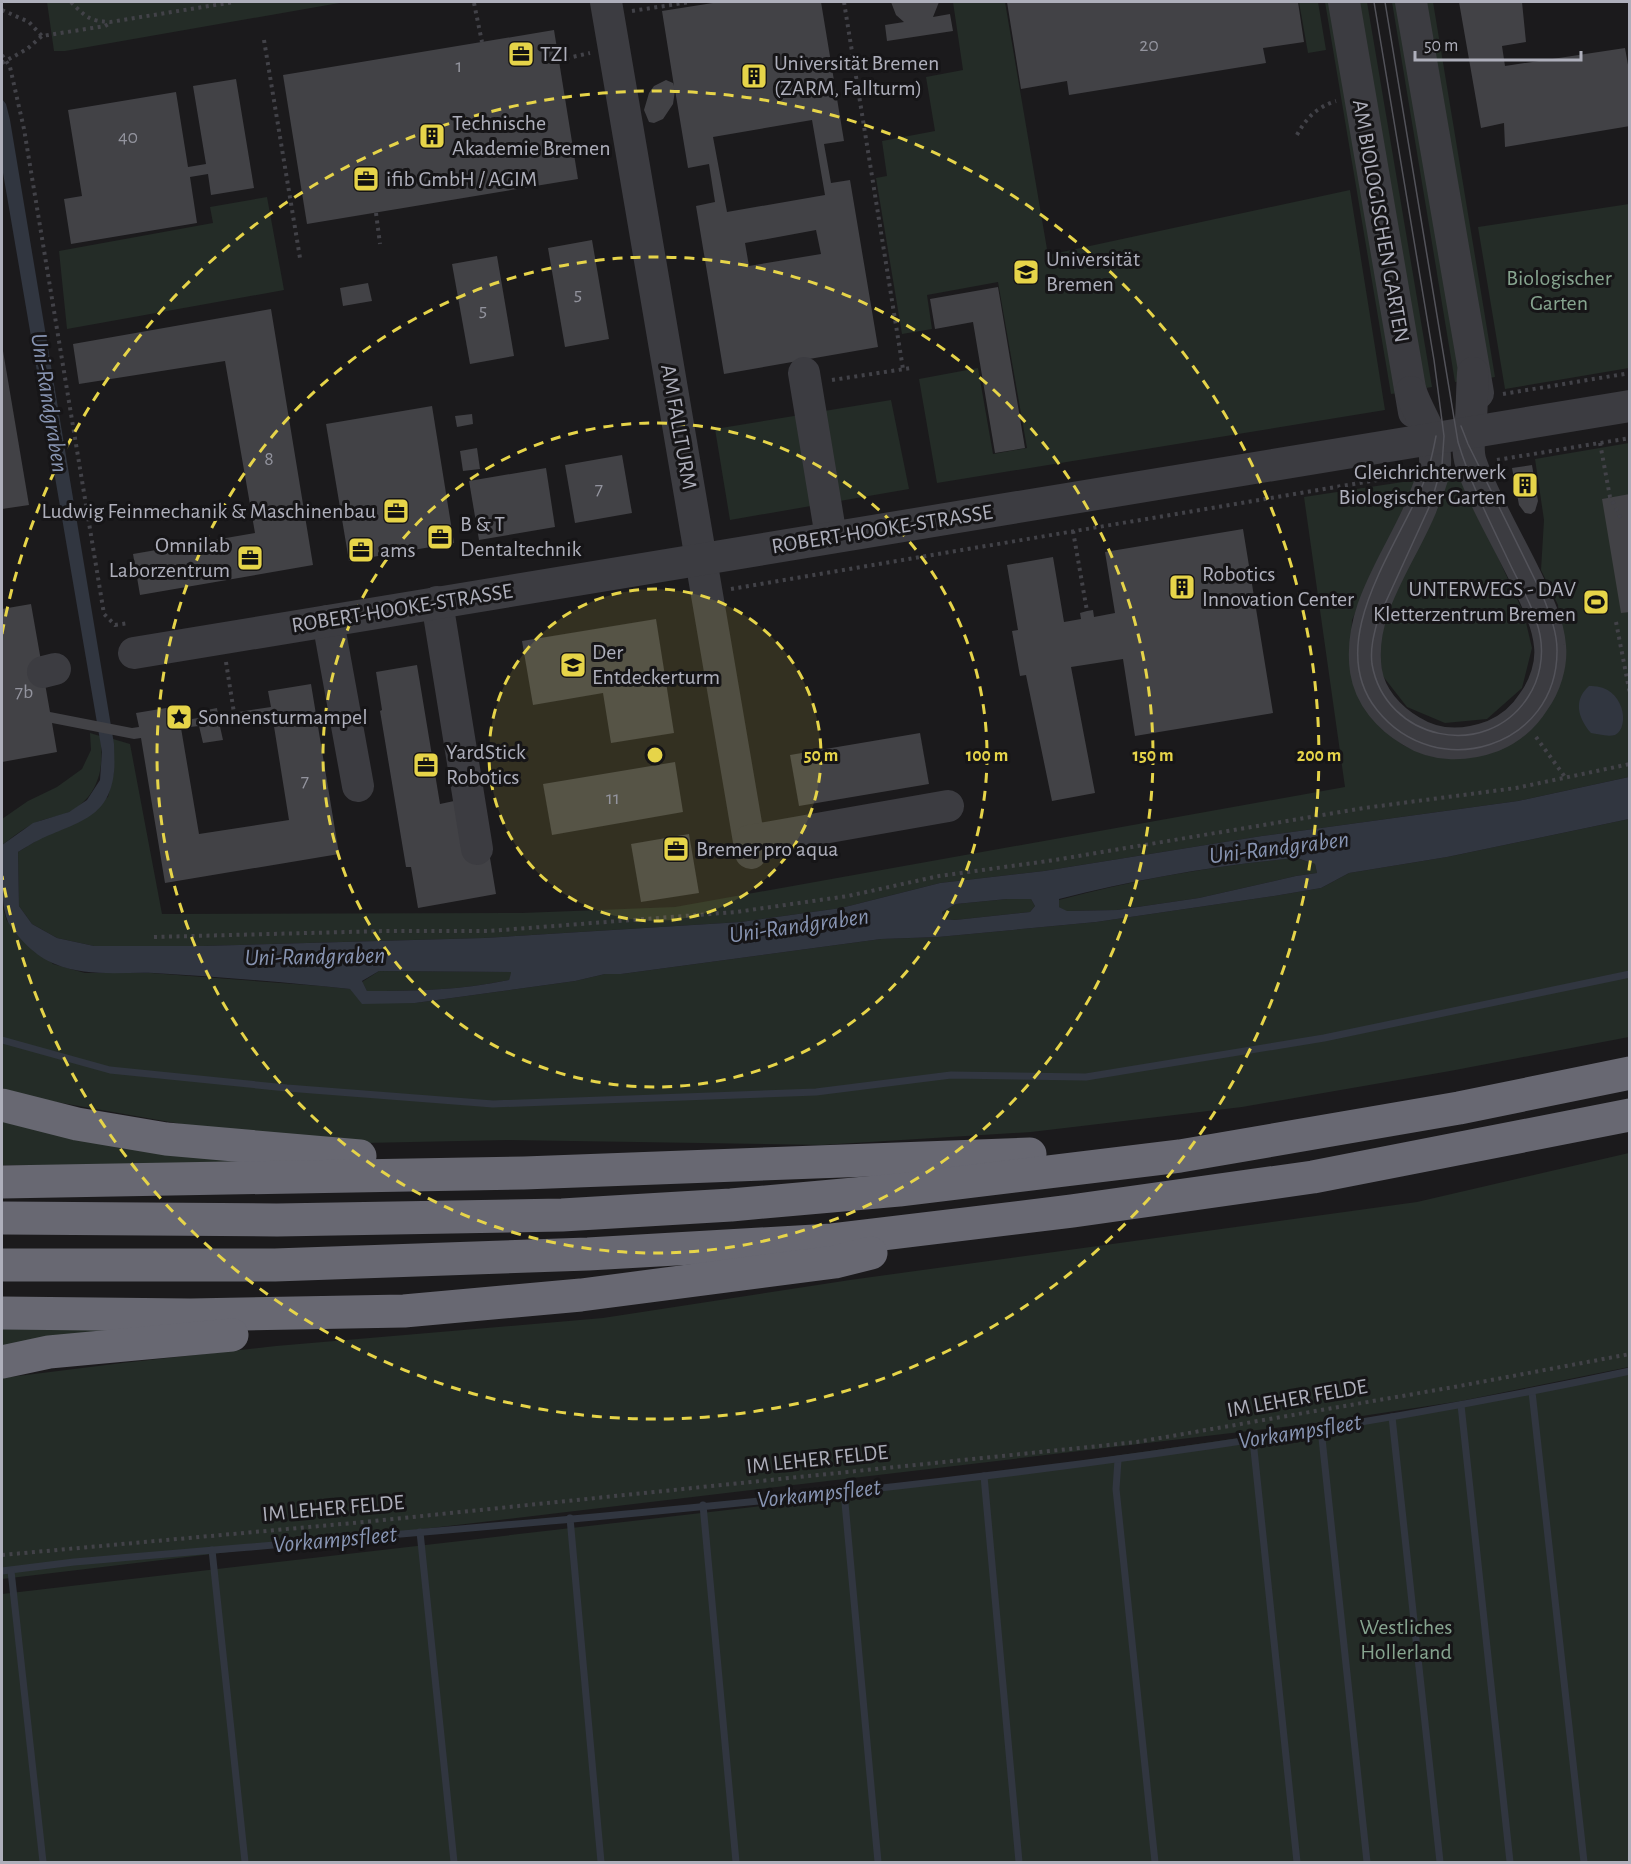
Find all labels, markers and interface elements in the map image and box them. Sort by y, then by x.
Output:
scale bar [1415,24,1582,62]
house number: 20 [1139,35,1159,55]
text: 50 m [1424,37,1458,55]
office icon: TZI [506,39,536,69]
place label: TZI [540,43,568,65]
place label: Universität Bremen (ZARM, Fallturm) [774,52,939,99]
house number: 1 [456,56,462,76]
building icon: Universität Bremen (ZARM, Fallturm) [739,61,769,91]
street label: AM BIOLOGISCHEN GARTEN [1349,98,1413,344]
place label: Technische Akademie Bremen [452,112,611,159]
building icon: Technische Akademie Bremen [417,121,447,151]
house number: 40 [118,127,138,147]
office icon: ifib GmbH / AGIM [351,164,381,194]
place label: ifib GmbH / AGIM [386,168,537,190]
place label: Universität Bremen [1046,248,1140,295]
school or university icon: Universität Bremen [1011,257,1041,287]
park label: Biologischer Garten [1506,267,1612,314]
house number: 5 [574,284,582,304]
house number: 5 [479,300,487,320]
water label: Uni-Randgraben [26,332,72,474]
street label: AM FALLTURM [657,363,701,491]
house number: 8 [264,449,274,469]
place label: Gleichrichterwerk Biologischer Garten [1339,461,1506,508]
building icon: Gleichrichterwerk Biologischer Garten [1510,470,1540,500]
house number: 7 [595,479,603,499]
office icon: Ludwig Feinmechanik & Maschinenbau [381,496,411,526]
place label: Ludwig Feinmechanik & Maschinenbau [41,500,376,522]
street label: ROBERT-HOOKE-STRASSE [770,501,995,557]
place label: B & T Dentaltechnik [460,513,582,560]
office icon: B & T Dentaltechnik [425,522,455,552]
place label: Omnilab Laborzentrum [109,534,230,581]
office icon: ams [346,535,376,565]
place label: ams [380,539,416,561]
office icon: Omnilab Laborzentrum [235,543,265,573]
place label: Robotics Innovation Center [1202,563,1354,610]
building icon: Robotics Innovation Center [1167,572,1197,602]
place label: UNTERWEGS - DAV Kletterzentrum Bremen [1373,578,1577,625]
street label: ROBERT-HOOKE-STRASSE [290,580,515,636]
sports icon: UNTERWEGS - DAV Kletterzentrum Bremen [1581,587,1611,617]
place label: Der Entdeckerturm [592,641,720,688]
school or university icon: Der Entdeckerturm [558,650,588,680]
house number: 7b [15,682,33,702]
place icon: Sonnensturmampel [164,702,194,732]
place label: Sonnensturmampel [198,706,368,728]
place label: YardStick Robotics [446,741,526,788]
centre of rings [645,745,665,765]
text: 50 m [804,747,838,765]
text: 100 m [966,747,1008,765]
text: 150 m [1133,747,1173,765]
text: 200 m [1297,747,1341,765]
office icon: YardStick Robotics [411,750,441,780]
house number: 7 [301,771,309,791]
house number: 11 [606,788,620,808]
water label: Uni-Randgraben [1208,828,1350,868]
office icon: Bremer pro aqua [661,834,691,864]
place label: Bremer pro aqua [696,838,839,860]
water label: Uni-Randgraben [728,904,870,948]
water label: Uni-Randgraben [244,944,386,970]
street label: IM LEHER FELDE [1225,1375,1369,1421]
water label: Vorkampsfleet [1237,1410,1364,1454]
street label: IM LEHER FELDE [745,1441,889,1477]
water label: Vorkampsfleet [756,1476,882,1512]
street label: IM LEHER FELDE [261,1491,405,1525]
water label: Vorkampsfleet [272,1523,398,1557]
park label: Westliches Hollerland [1360,1616,1452,1663]

